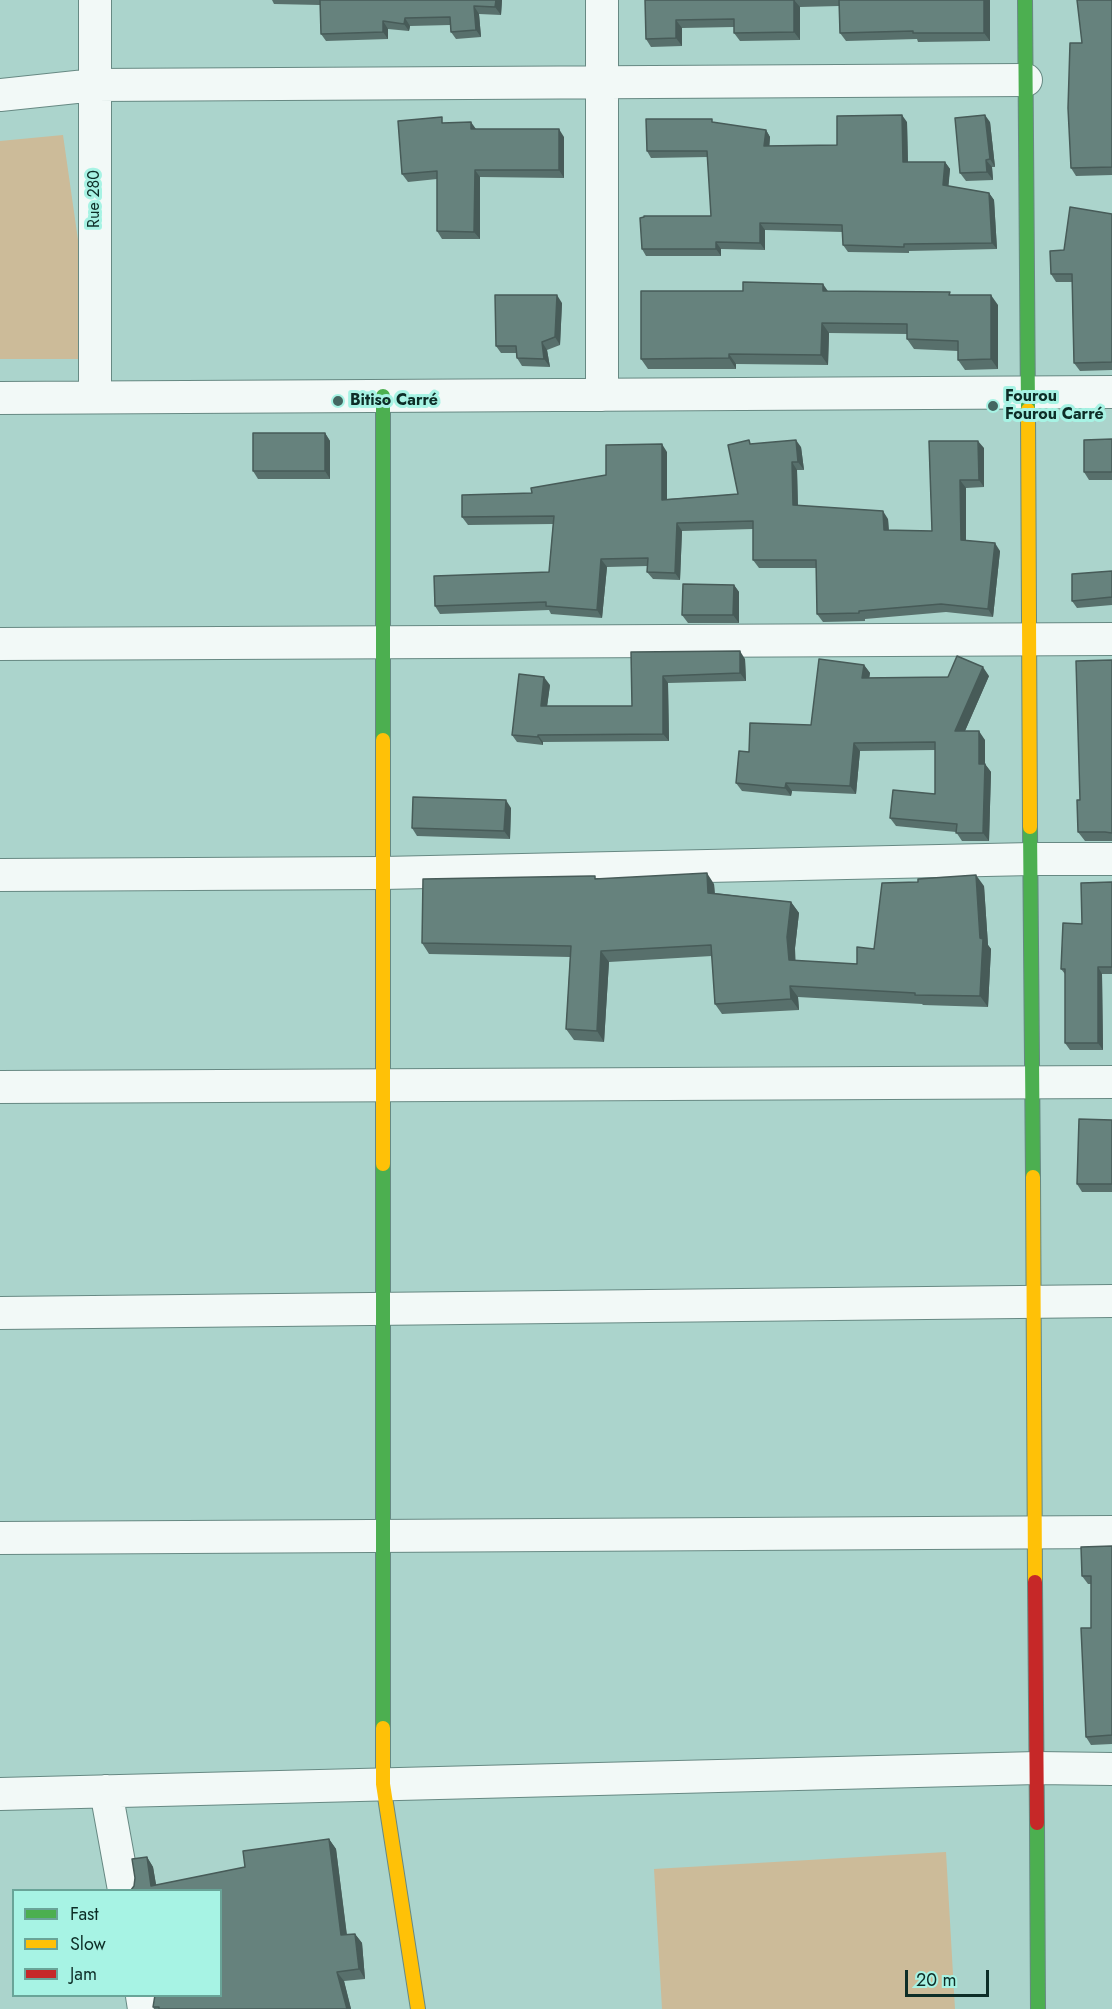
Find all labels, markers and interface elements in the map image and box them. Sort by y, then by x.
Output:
street label: Rue 280 [85,170,105,228]
place label: Fourou Fourou Carré [1005,387,1104,425]
place label: Bitiso Carré [350,391,438,411]
marker: Bitiso Carré [331,394,345,408]
marker: Fourou Fourou Carré [986,399,1000,413]
legend [12,1889,222,1997]
text: Fast [70,1901,99,1927]
text: Slow [70,1931,106,1957]
scale bar [908,1958,992,1996]
text: Jam [70,1961,97,1987]
text: 20 m [916,1967,956,1993]

